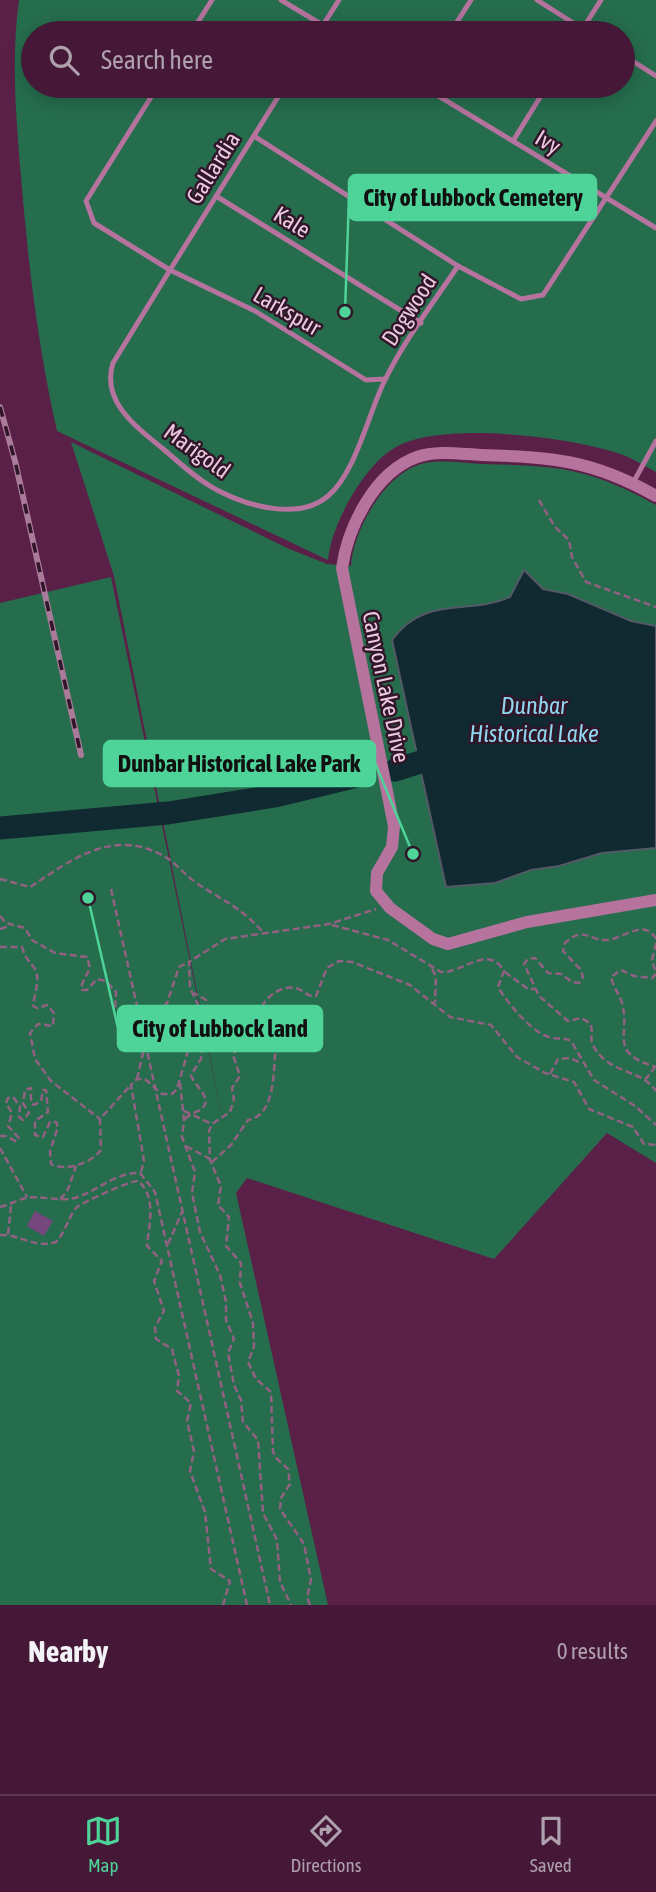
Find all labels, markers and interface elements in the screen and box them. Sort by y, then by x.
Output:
search box [21,21,635,98]
icon: search [45,41,83,79]
text: Search here [101,45,213,75]
street label: Ivy [531,124,565,160]
street label: Gallardia [181,127,245,209]
callout: City of Lubbock Cemetery [349,175,596,220]
text: City of Lubbock Cemetery [363,184,583,211]
street label: Kale [269,201,315,243]
street label: Dogwood [376,270,442,350]
street label: Larkspur [249,281,326,341]
street label: Marigold [159,418,235,484]
street label: Canyon Lake Drive [357,609,415,765]
water label: Dunbar Historical Lake [469,692,599,747]
callout: Dunbar Historical Lake Park [104,741,375,786]
text: Dunbar Historical Lake Park [118,750,361,777]
callout: City of Lubbock land [118,1006,322,1051]
text: City of Lubbock land [132,1015,308,1042]
text: Nearby [28,1634,108,1668]
text: 0 results [557,1638,628,1664]
tab: Map [84,1812,122,1876]
tab: Directions [291,1812,361,1876]
tab: Saved [530,1812,572,1876]

